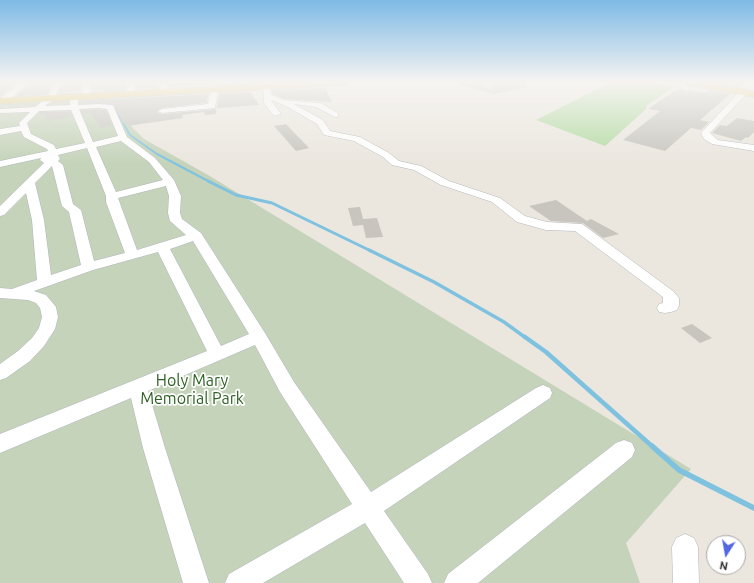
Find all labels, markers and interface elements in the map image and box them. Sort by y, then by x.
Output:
park label: Holy Mary Memorial Park [140,371,244,409]
north arrow [706,535,746,575]
text: N [719,559,729,572]

